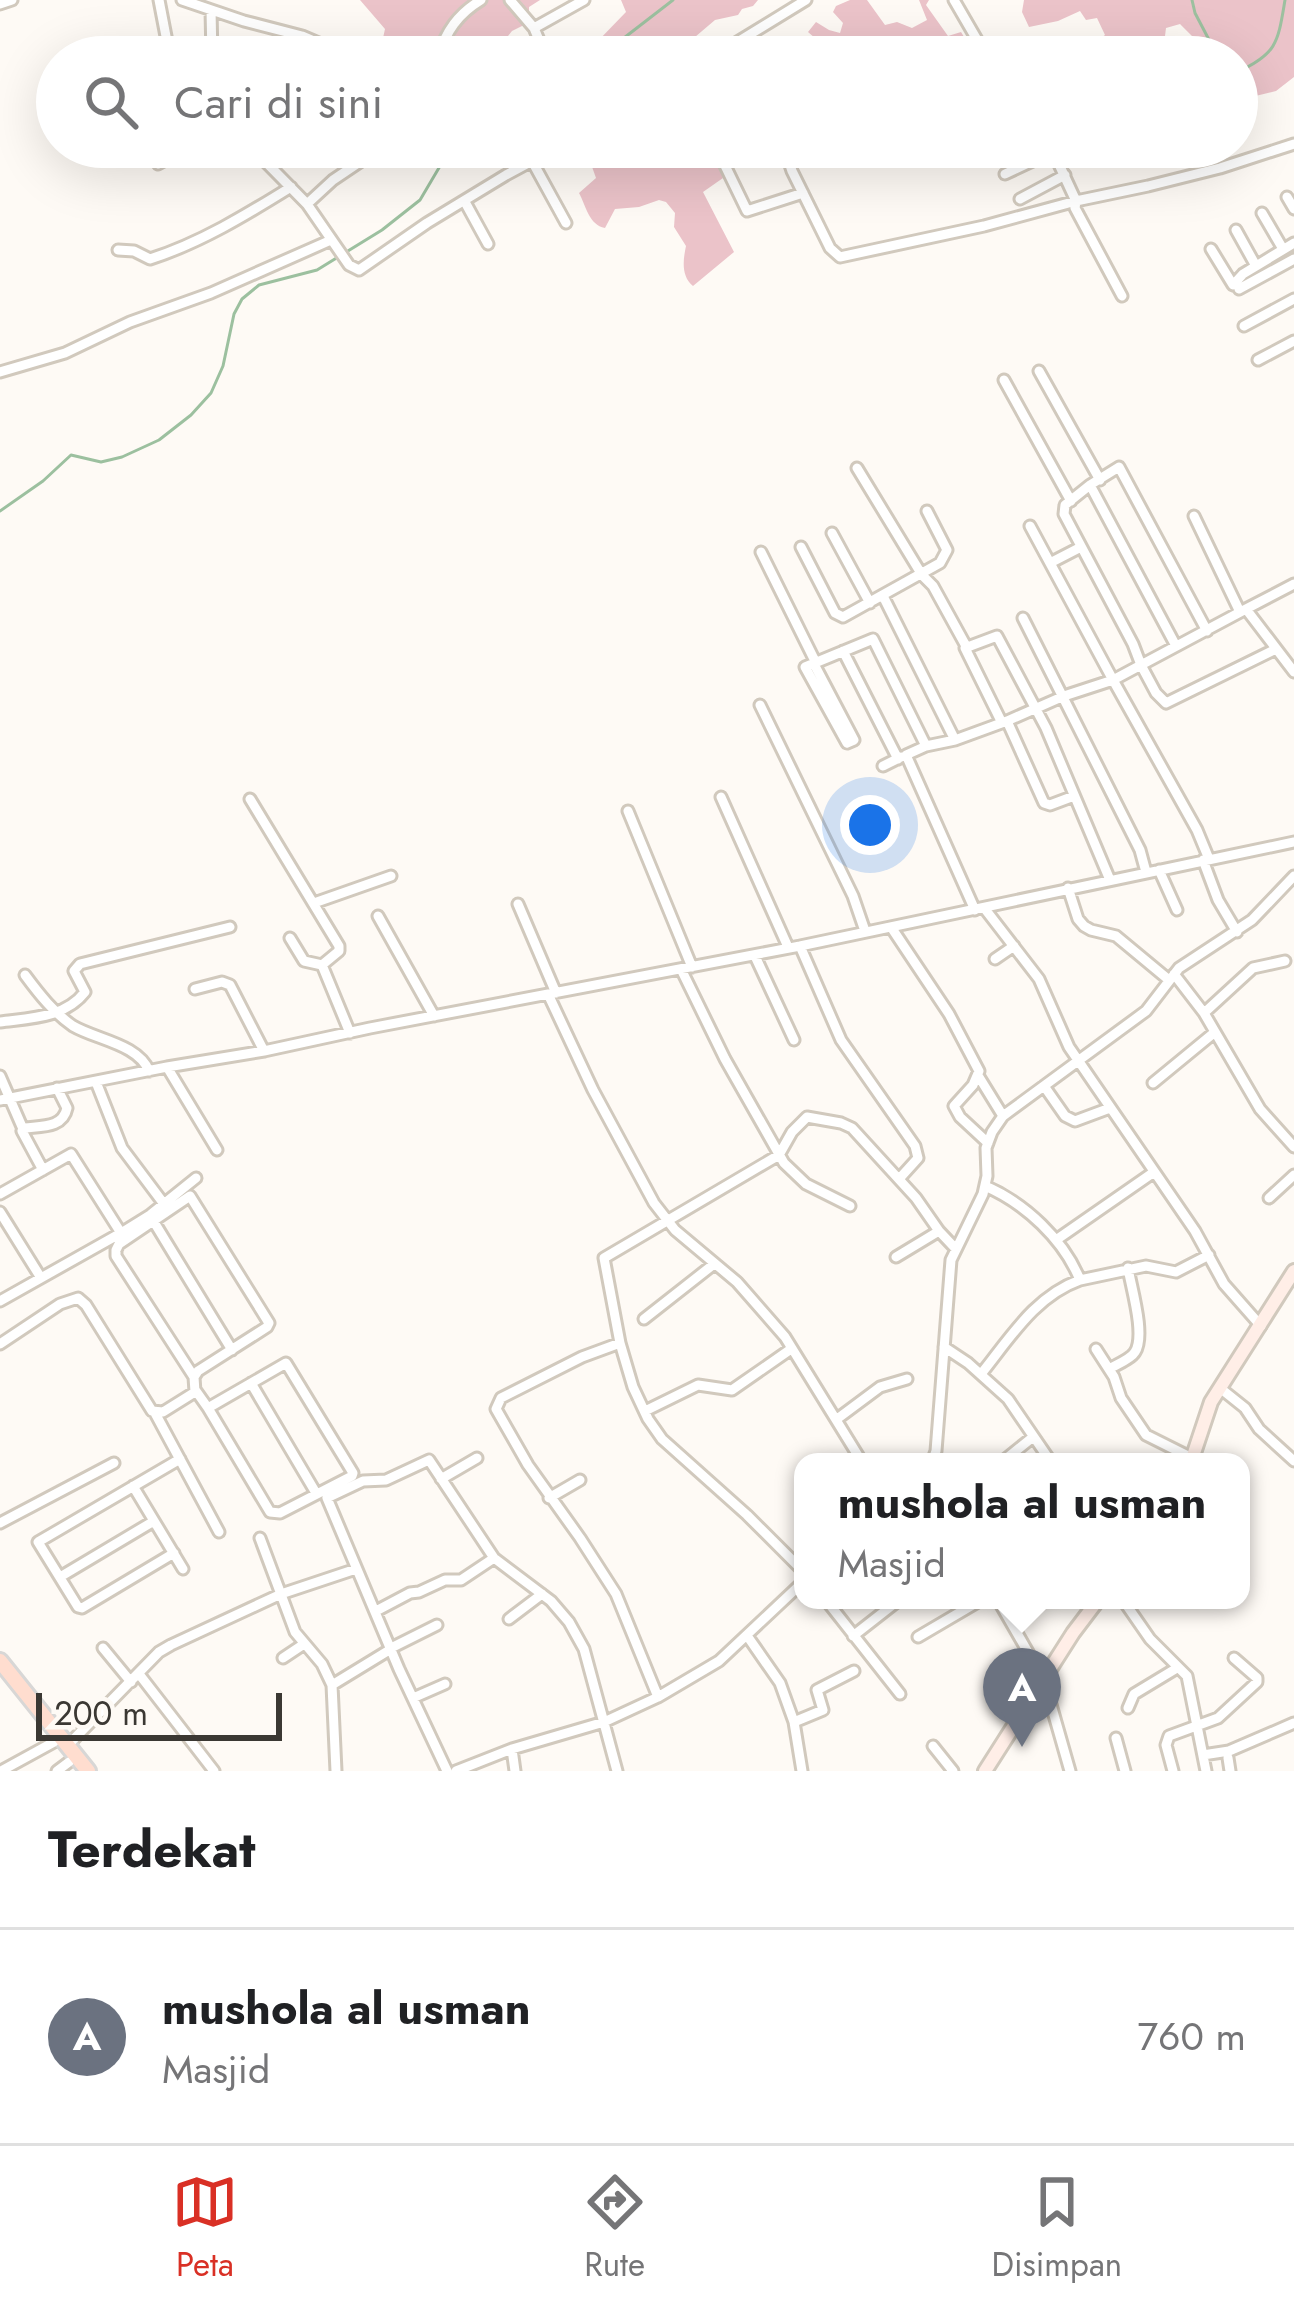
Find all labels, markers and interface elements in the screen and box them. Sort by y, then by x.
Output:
search box [36,36,1258,168]
icon: search [78,69,144,135]
text: Cari di sini [174,70,383,135]
your location [840,795,900,855]
popup [794,1453,1250,1609]
text: mushola al usman [838,1470,1206,1535]
text: Masjid [838,1535,946,1592]
pin: A [983,1648,1061,1747]
scale bar [36,1687,282,1740]
text: 200 m [54,1690,148,1737]
text: Terdekat [48,1812,256,1886]
text: mushola al usman [162,1976,531,2041]
text: A [73,2008,101,2065]
text: 760 m [1138,2008,1246,2065]
text: Masjid [162,2041,270,2098]
tab: Peta [172,2169,238,2288]
tab: Rute [582,2169,648,2288]
tab: Disimpan [991,2169,1122,2288]

